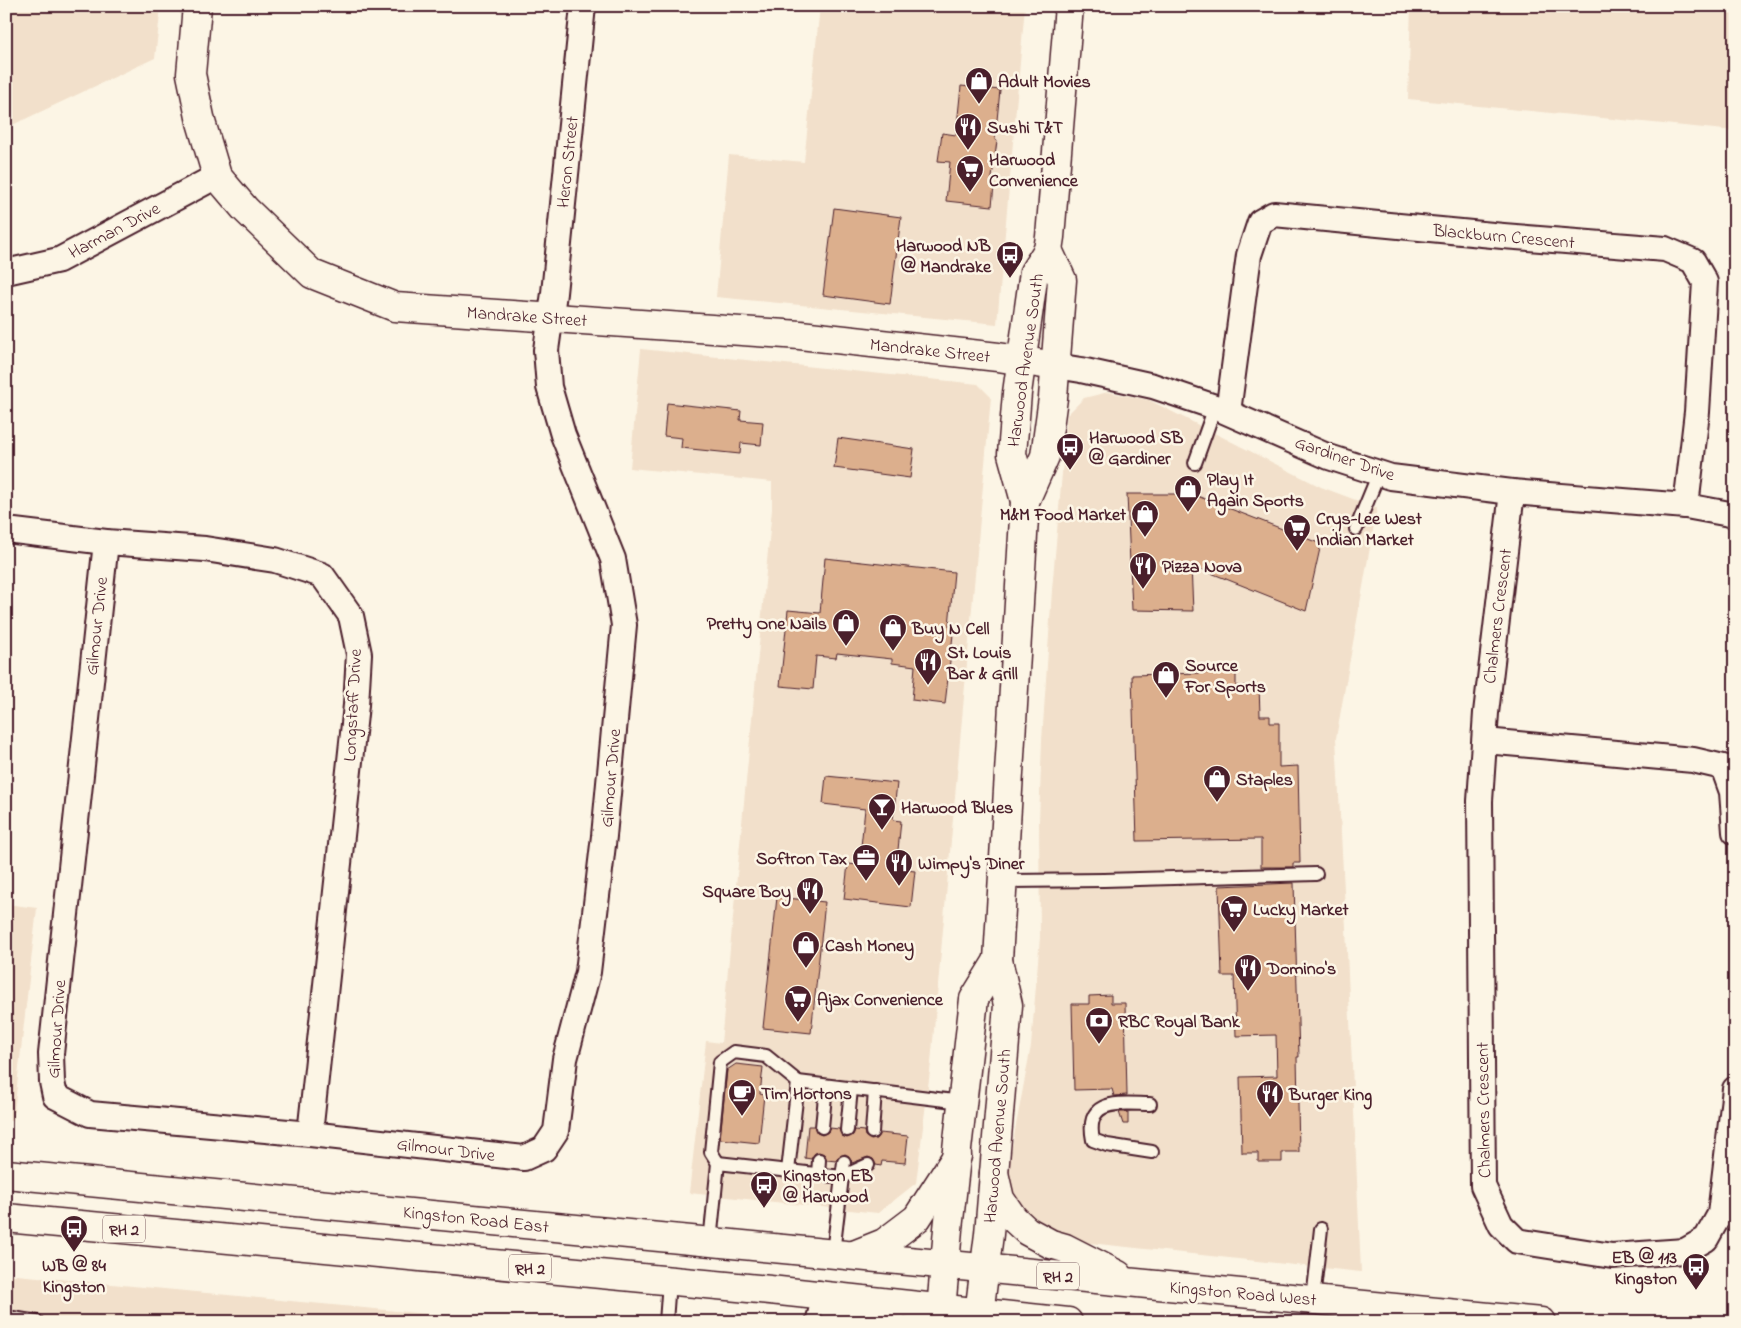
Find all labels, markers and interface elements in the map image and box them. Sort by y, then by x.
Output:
shop icon: Adult Movies [964,66,994,105]
place label: Adult Movies [998,70,1091,96]
restaurant icon: Sushi T&T [953,112,983,151]
street label: Heron Street [551,115,587,209]
place label: Sushi T&T [987,116,1064,142]
place label: Harwood Convenience [989,148,1079,195]
supermarket icon: Harwood Convenience [955,154,985,193]
street label: Harman Drive [65,196,166,267]
street label: Blackburn Crescent [1431,219,1576,257]
place label: Harwood NB @ Mandrake [896,234,992,281]
bus stop icon: Harwood NB @ Mandrake [995,240,1025,279]
street label: Harwood Avenue South [1002,272,1052,449]
street label: Mandrake Street [466,301,588,335]
street label: Mandrake Street [868,333,991,371]
place label: Harwood SB @ Gardiner [1089,426,1183,473]
street label: Gardiner Drive [1291,431,1399,490]
bus stop icon: Harwood SB @ Gardiner [1055,432,1085,471]
place label: Play It Again Sports [1207,468,1304,516]
shop icon: Play It Again Sports [1173,474,1203,513]
shop icon: M&M Food Market [1130,499,1160,538]
place label: M&M Food Market [1000,503,1127,529]
place label: Crys-Lee West Indian Market [1316,507,1423,554]
supermarket icon: Crys-Lee West Indian Market [1282,513,1312,552]
street label: Chalmers Crescent [1478,547,1520,685]
restaurant icon: Pizza Nova [1128,551,1158,590]
place label: Pizza Nova [1162,555,1242,581]
street label: Gilmour Drive [80,575,116,677]
shop icon: Pretty One Nails [831,608,861,647]
place label: Pretty One Nails [707,612,827,639]
shop icon: Buy N Cell [878,613,908,652]
place label: Buy N Cell [911,617,990,644]
place label: St. Louis Bar & Grill [946,641,1018,688]
street label: Longstaff Drive [338,647,371,762]
restaurant icon: St. Louis Bar & Grill [913,647,943,686]
place label: Source For Sports [1184,654,1266,701]
shop icon: Source For Sports [1151,660,1181,699]
street label: Gilmour Drive [595,727,629,829]
shop icon: Staples [1202,764,1232,803]
place label: Staples [1236,768,1293,794]
bar icon: Harwood Blues [867,792,897,831]
place label: Harwood Blues [901,796,1013,822]
office icon: Softron Tax [851,843,881,882]
place label: Softron Tax [756,847,847,873]
restaurant icon: Wimpy's Diner [884,848,914,887]
place label: Wimpy's Diner [918,852,1025,879]
restaurant icon: Square Boy [795,876,825,915]
place label: Square Boy [702,880,791,907]
supermarket icon: Lucky Market [1219,894,1249,933]
place label: Lucky Market [1253,898,1349,925]
shop icon: Cash Money [791,930,821,969]
place label: Cash Money [825,934,914,961]
restaurant icon: Domino's [1233,953,1263,992]
place label: Domino's [1266,957,1336,983]
street label: Gilmour Drive [42,978,74,1079]
supermarket icon: Ajax Convenience [783,984,813,1023]
place label: Ajax Convenience [817,988,944,1014]
bank icon: RBC Royal Bank [1084,1006,1114,1045]
place label: RBC Royal Bank [1118,1010,1241,1037]
street label: Chalmers Crescent [1471,1042,1499,1178]
street label: Harwood Avenue South [978,1048,1020,1224]
cafe icon: Tim Hortons [727,1078,757,1117]
restaurant icon: Burger King [1255,1079,1285,1118]
place label: Tim Hortons [761,1082,852,1108]
place label: Burger King [1288,1083,1372,1110]
street label: Gilmour Drive [395,1132,497,1170]
place label: Kingston EB @ Harwood [783,1164,873,1211]
bus stop icon: Kingston EB @ Harwood [749,1170,779,1209]
street label: Kingston Road East [402,1200,550,1243]
bus stop icon: WB @ 84 Kingston [59,1214,89,1253]
road number: RH 2 [103,1216,145,1242]
place label: EB @ 113 Kingston [1611,1246,1678,1294]
bus stop icon: EB @ 113 Kingston [1681,1252,1711,1291]
place label: WB @ 84 Kingston [42,1254,107,1302]
road number: RH 2 [509,1254,551,1282]
road number: RH 2 [1037,1262,1079,1290]
street label: Kingston Road West [1168,1276,1318,1315]

